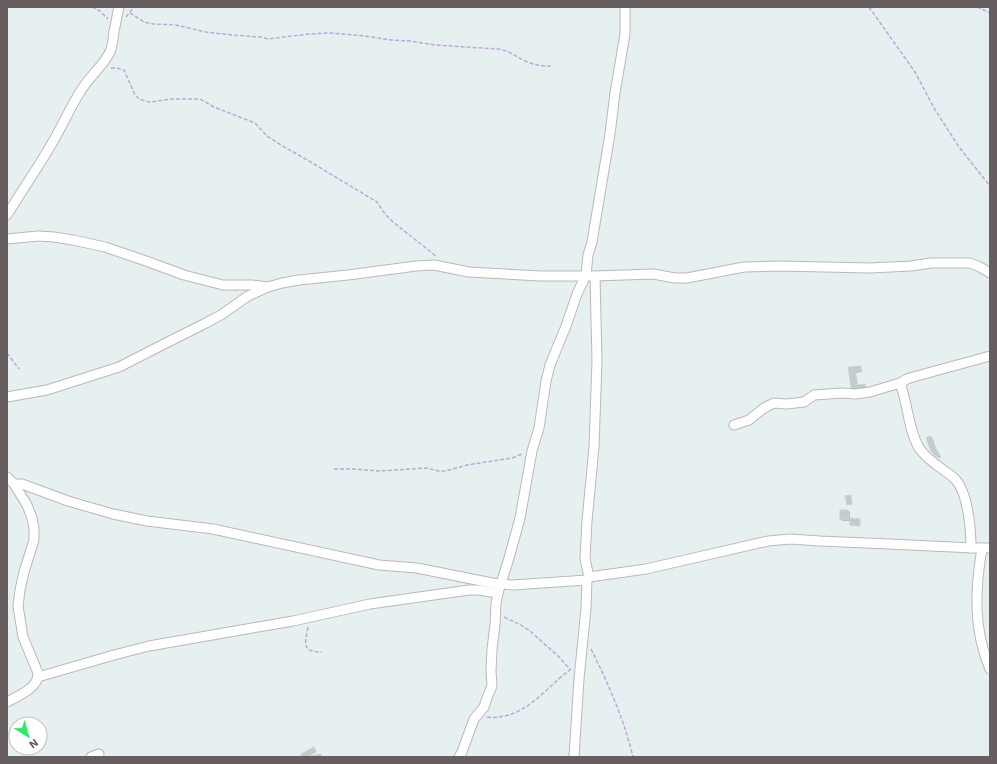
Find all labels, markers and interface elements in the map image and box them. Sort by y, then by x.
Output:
north arrow [8,716,48,756]
text: N [27,736,41,751]

